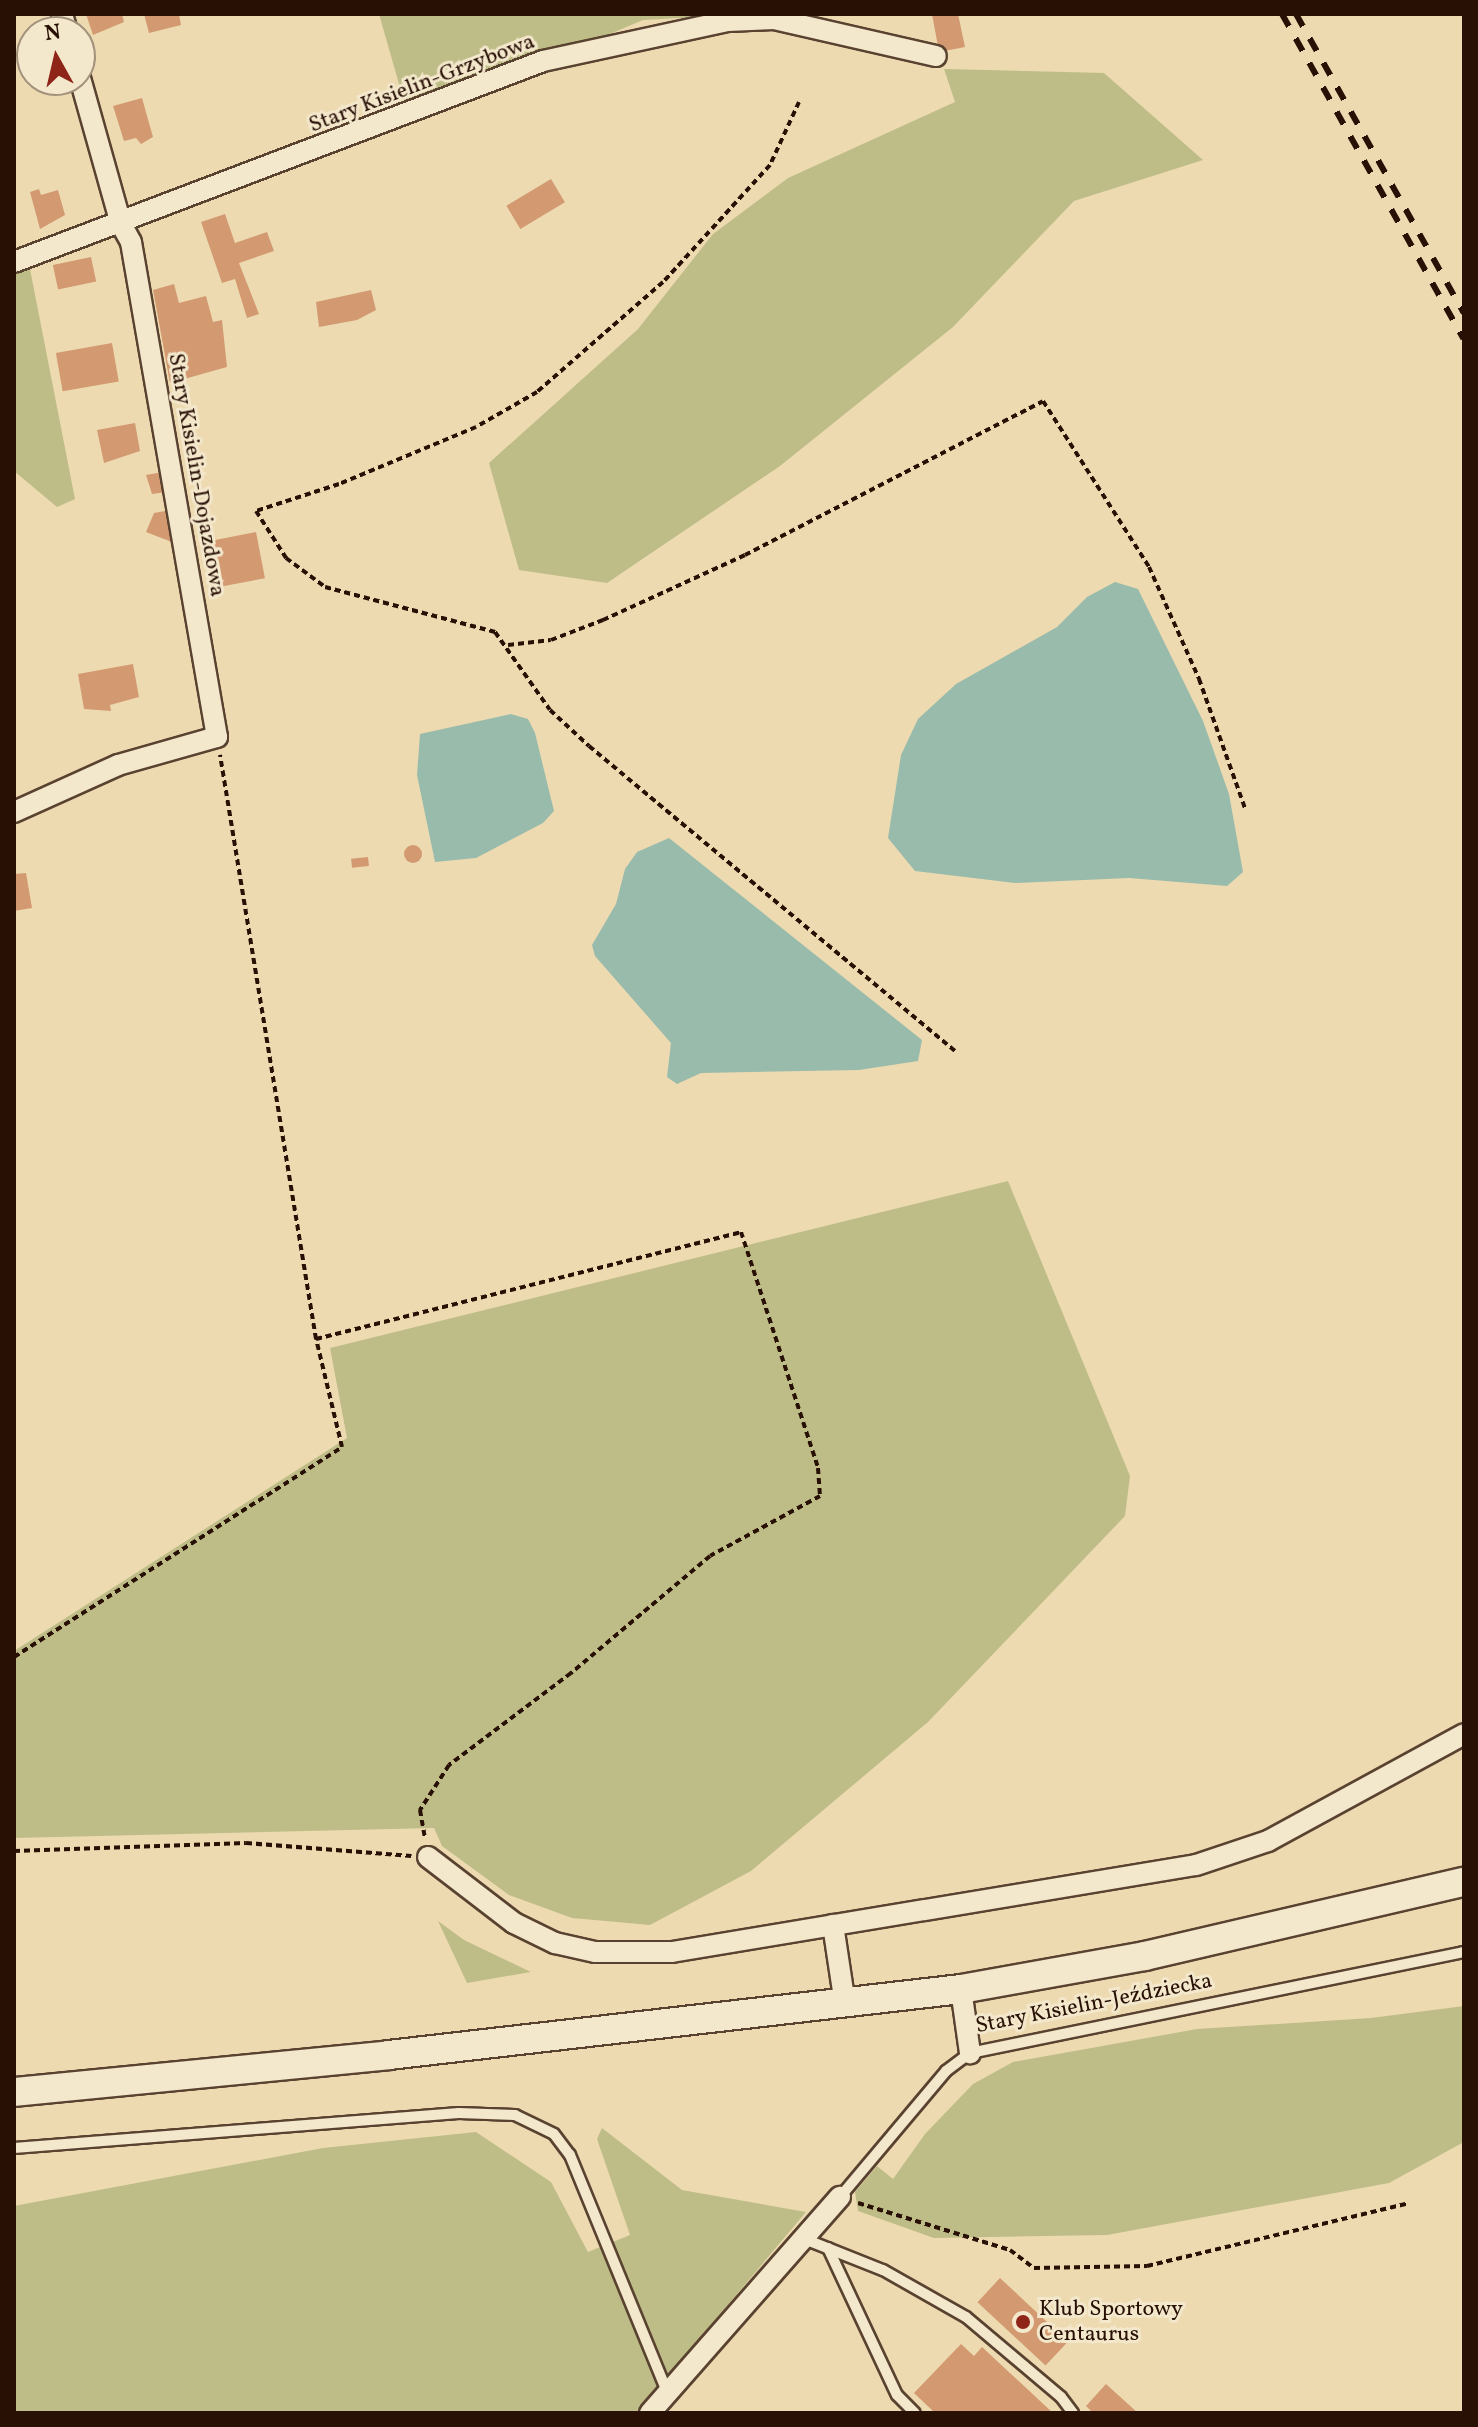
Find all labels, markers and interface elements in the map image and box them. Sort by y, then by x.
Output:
north arrow [16,16,96,96]
text: N [43,17,63,50]
street label: Stary Kisielin-Grzybowa [305,29,539,139]
street label: Stary Kisielin-Dojazdowa [162,351,230,599]
street label: Stary Kisielin-Jeździecka [973,1968,1215,2040]
place label: Klub Sportowy Centaurus [1039,2296,1183,2348]
marker: Klub Sportowy Centaurus [1014,2313,1032,2331]

